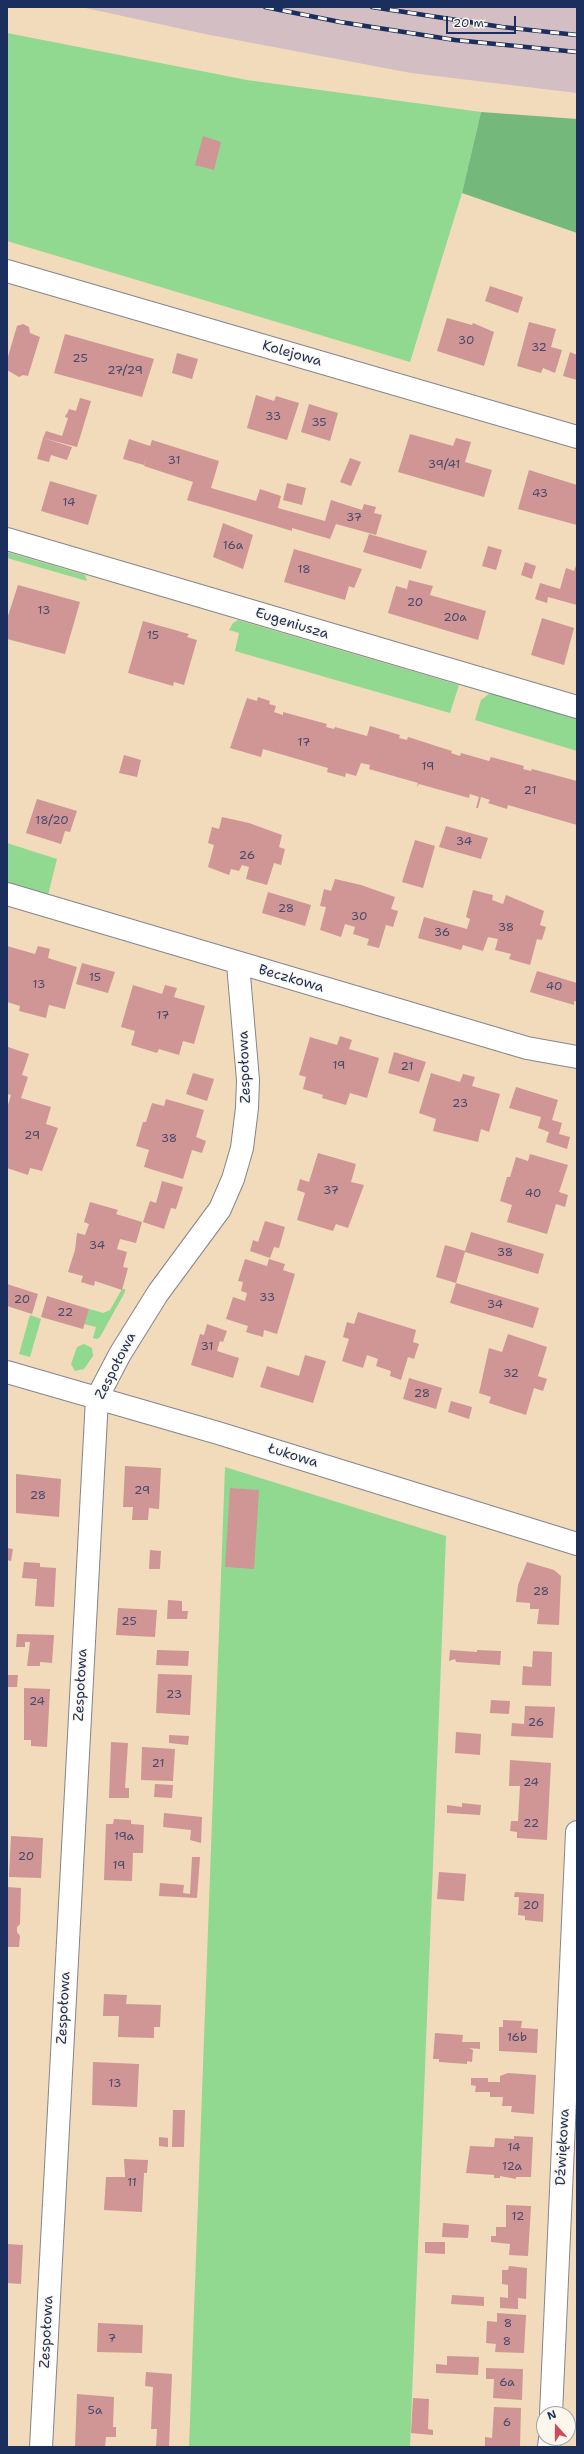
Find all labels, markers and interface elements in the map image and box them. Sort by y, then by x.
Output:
scale bar [448,8,518,34]
text: 20 m [453,15,484,31]
house number: 30 [458,334,474,348]
street label: Kolejowa [260,337,324,371]
house number: 32 [531,341,547,355]
house number: 25 [72,352,88,366]
house number: 27/29 [107,364,143,378]
house number: 33 [265,410,281,424]
house number: 35 [311,416,327,430]
house number: 31 [168,454,180,468]
house number: 39/41 [428,458,460,472]
house number: 43 [532,487,548,501]
house number: 14 [63,496,75,510]
house number: 37 [346,511,362,525]
house number: 16a [223,539,243,553]
house number: 18 [297,563,311,577]
house number: 20 [407,596,423,610]
house number: 13 [38,604,50,618]
street label: Eugeniusza [253,605,331,643]
house number: 20a [443,611,467,625]
house number: 15 [147,629,159,643]
house number: 17 [298,736,310,750]
house number: 19 [422,760,434,774]
house number: 21 [524,784,536,798]
house number: 18/20 [35,814,69,828]
house number: 34 [456,835,472,849]
house number: 26 [239,849,255,863]
house number: 28 [278,902,294,916]
house number: 30 [351,910,367,924]
house number: 38 [498,921,514,935]
house number: 36 [434,926,450,940]
street label: Beczkowa [256,962,326,996]
house number: 15 [89,971,101,985]
house number: 13 [33,978,45,992]
house number: 40 [546,980,562,994]
house number: 17 [157,1009,169,1023]
street label: Zespołowa [235,1030,255,1104]
house number: 19 [333,1059,345,1073]
house number: 21 [401,1060,413,1074]
house number: 23 [452,1097,468,1111]
house number: 29 [24,1129,40,1143]
house number: 38 [161,1132,177,1146]
house number: 37 [323,1184,339,1198]
house number: 40 [525,1187,541,1201]
house number: 34 [89,1239,105,1253]
house number: 38 [497,1246,513,1260]
house number: 33 [259,1291,275,1305]
house number: 20 [14,1293,30,1307]
house number: 34 [487,1298,503,1312]
house number: 22 [57,1306,73,1320]
street label: Zespołowa [92,1330,140,1402]
house number: 31 [201,1340,213,1354]
house number: 32 [503,1367,519,1381]
house number: 28 [414,1387,430,1401]
street label: Łukowa [266,1440,320,1472]
house number: 29 [134,1484,150,1498]
house number: 28 [30,1489,46,1503]
house number: 28 [533,1585,549,1599]
house number: 25 [121,1615,137,1629]
street label: Zespołowa [71,1648,91,1722]
house number: 23 [166,1688,182,1702]
house number: 24 [29,1695,45,1709]
house number: 26 [528,1716,544,1730]
house number: 21 [152,1757,164,1771]
house number: 24 [523,1776,539,1790]
house number: 22 [523,1817,539,1831]
house number: 19a [114,1830,134,1844]
house number: 20 [18,1850,34,1864]
house number: 19 [113,1859,125,1873]
house number: 20 [523,1899,539,1913]
street label: Zespołowa [54,1971,74,2045]
house number: 16b [507,2031,527,2045]
house number: 13 [109,2077,121,2091]
street label: Dźwiękowa [553,2108,573,2186]
house number: 14 [508,2141,520,2155]
house number: 12a [502,2160,522,2174]
house number: 11 [127,2176,137,2190]
house number: 12 [512,2210,524,2224]
street label: Zespołowa [37,2295,57,2369]
house number: 8 [504,2317,512,2331]
house number: 7 [108,2332,116,2346]
house number: 8 [503,2335,511,2349]
house number: 6a [499,2376,515,2390]
house number: 5a [88,2404,102,2418]
north arrow [536,2406,576,2446]
text: N [545,2407,559,2424]
house number: 6 [503,2416,511,2430]

